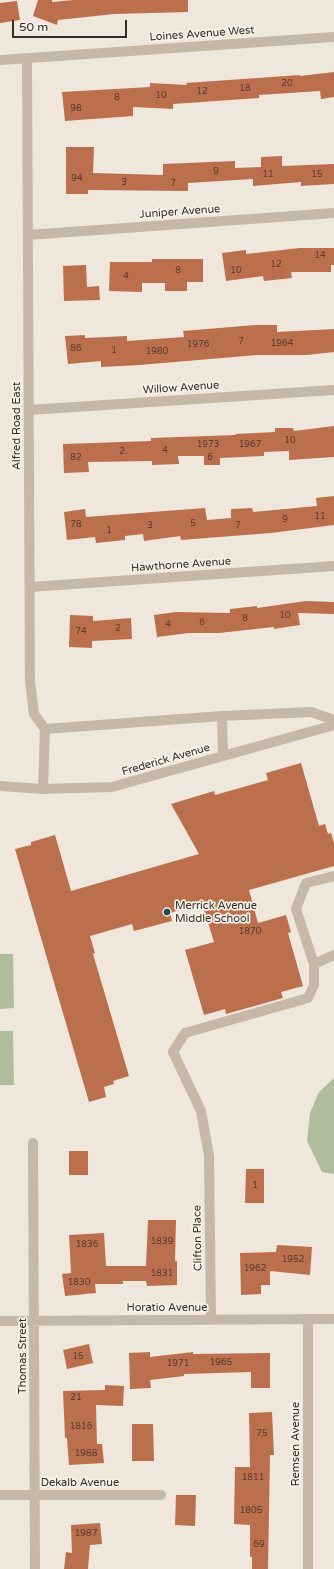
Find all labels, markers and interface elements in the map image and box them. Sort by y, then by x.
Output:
scale bar [14,12,129,38]
text: 50 m [19,20,48,34]
street label: Loines Avenue West [149,24,255,44]
house number: 20 [281,79,293,89]
house number: 18 [239,84,251,94]
house number: 12 [196,87,208,97]
house number: 10 [155,91,167,101]
house number: 8 [114,93,120,103]
house number: 98 [70,104,82,114]
house number: 9 [213,167,219,177]
house number: 11 [262,170,274,180]
house number: 15 [311,170,323,180]
house number: 94 [71,174,83,184]
house number: 3 [121,178,127,188]
house number: 7 [170,179,176,189]
street label: Juniper Avenue [139,203,221,221]
house number: 14 [314,251,326,261]
house number: 12 [270,260,282,270]
house number: 8 [175,266,181,276]
house number: 10 [230,266,242,276]
house number: 4 [123,272,129,282]
house number: 7 [238,337,244,347]
house number: 1964 [271,339,293,349]
house number: 1976 [187,340,209,350]
house number: 86 [70,344,82,354]
house number: 1 [111,346,117,356]
house number: 1980 [146,347,168,357]
street label: Willow Avenue [142,379,220,397]
street label: Alfred Road East [10,382,24,470]
house number: 10 [284,436,296,446]
house number: 1973 [197,440,219,450]
house number: 1967 [239,440,261,450]
house number: 4 [162,446,168,456]
house number: 2 [119,447,125,457]
house number: 82 [70,453,82,463]
house number: 6 [207,453,213,463]
house number: 11 [314,512,326,522]
house number: 9 [282,515,288,525]
house number: 5 [190,519,196,529]
house number: 78 [70,520,82,530]
house number: 3 [147,521,153,531]
house number: 7 [235,521,241,531]
house number: 1 [106,526,112,536]
street label: Hawthorne Avenue [131,555,231,575]
house number: 10 [279,611,291,621]
house number: 8 [242,614,248,624]
house number: 6 [199,618,205,628]
house number: 4 [165,620,171,630]
house number: 2 [115,624,121,634]
house number: 74 [75,627,87,637]
street label: Frederick Avenue [121,741,211,779]
place label: Merrick Avenue Middle School [175,899,257,925]
marker: Merrick Avenue Middle School [162,907,172,917]
house number: 1870 [239,927,261,937]
house number: 1 [252,1181,258,1191]
street label: Clifton Place [191,1205,205,1271]
house number: 1839 [151,1237,173,1247]
house number: 1836 [76,1240,98,1250]
house number: 1952 [282,1255,304,1265]
house number: 1962 [244,1264,266,1274]
house number: 1831 [151,1269,173,1279]
house number: 1830 [68,1278,90,1288]
street label: Horatio Avenue [127,1301,207,1315]
street label: Thomas Street [16,1318,30,1394]
house number: 15 [72,1352,84,1362]
house number: 1965 [210,1358,232,1368]
house number: 1971 [167,1359,189,1369]
house number: 21 [70,1393,82,1403]
street label: Remsen Avenue [289,1402,303,1486]
house number: 1816 [70,1422,92,1432]
house number: 75 [256,1429,268,1439]
house number: 1988 [75,1449,97,1459]
house number: 1811 [242,1473,264,1483]
street label: Dekalb Avenue [41,1476,119,1490]
house number: 1805 [240,1506,262,1516]
house number: 1987 [75,1529,97,1539]
house number: 69 [253,1540,265,1550]

